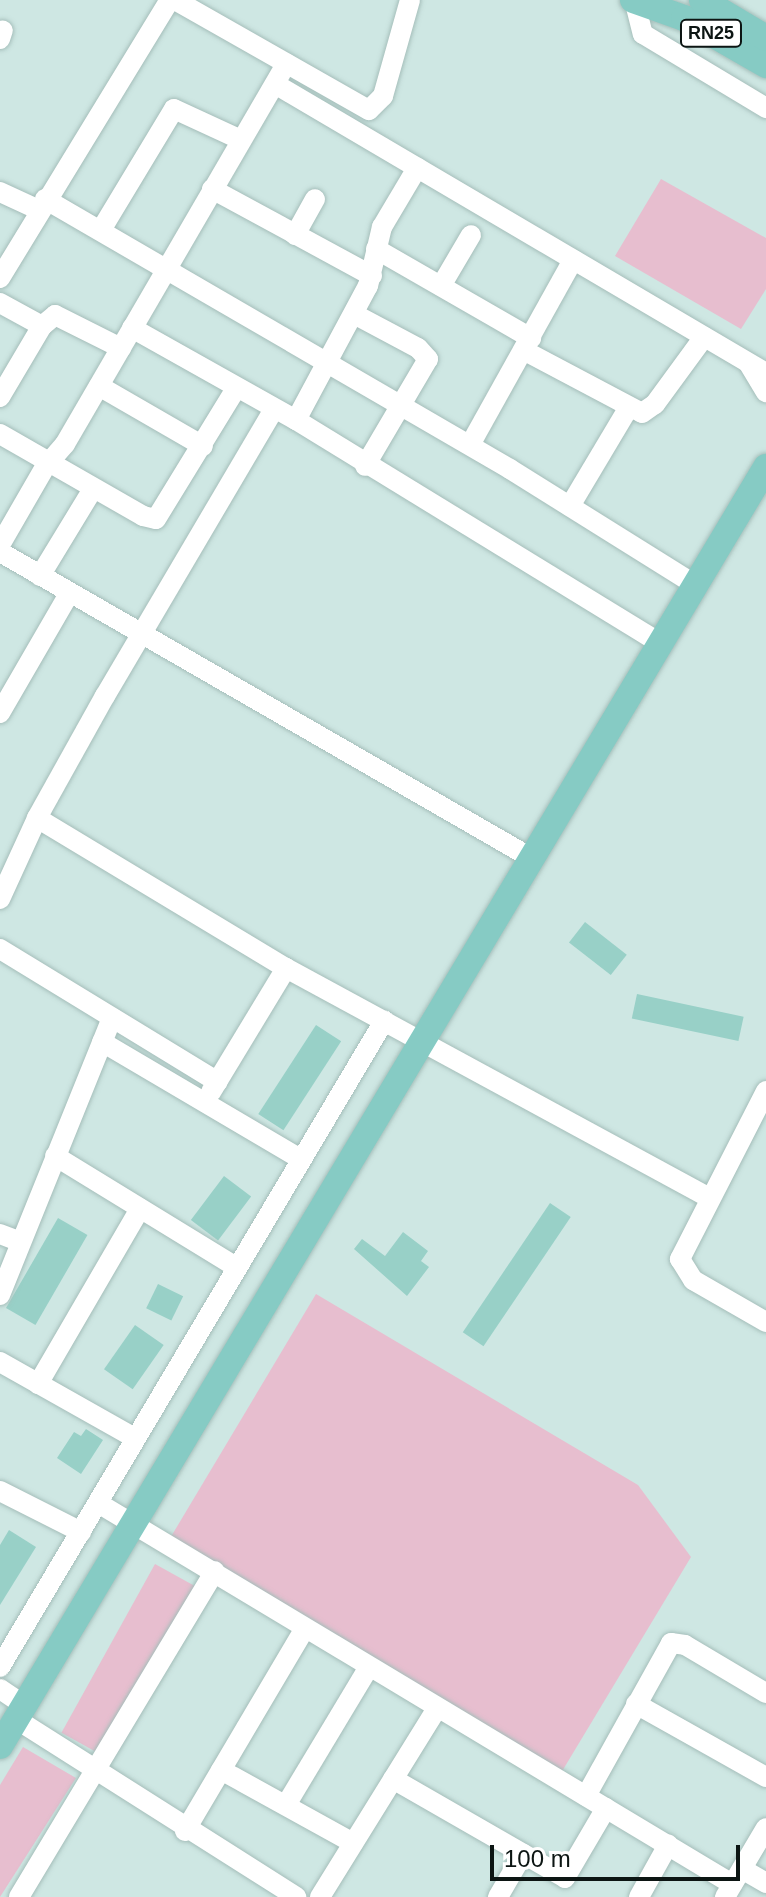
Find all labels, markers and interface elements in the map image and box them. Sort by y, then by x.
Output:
road number: RN25 [679,19,743,47]
scale bar [494,1829,744,1879]
text: 100 m [504,1845,571,1872]

